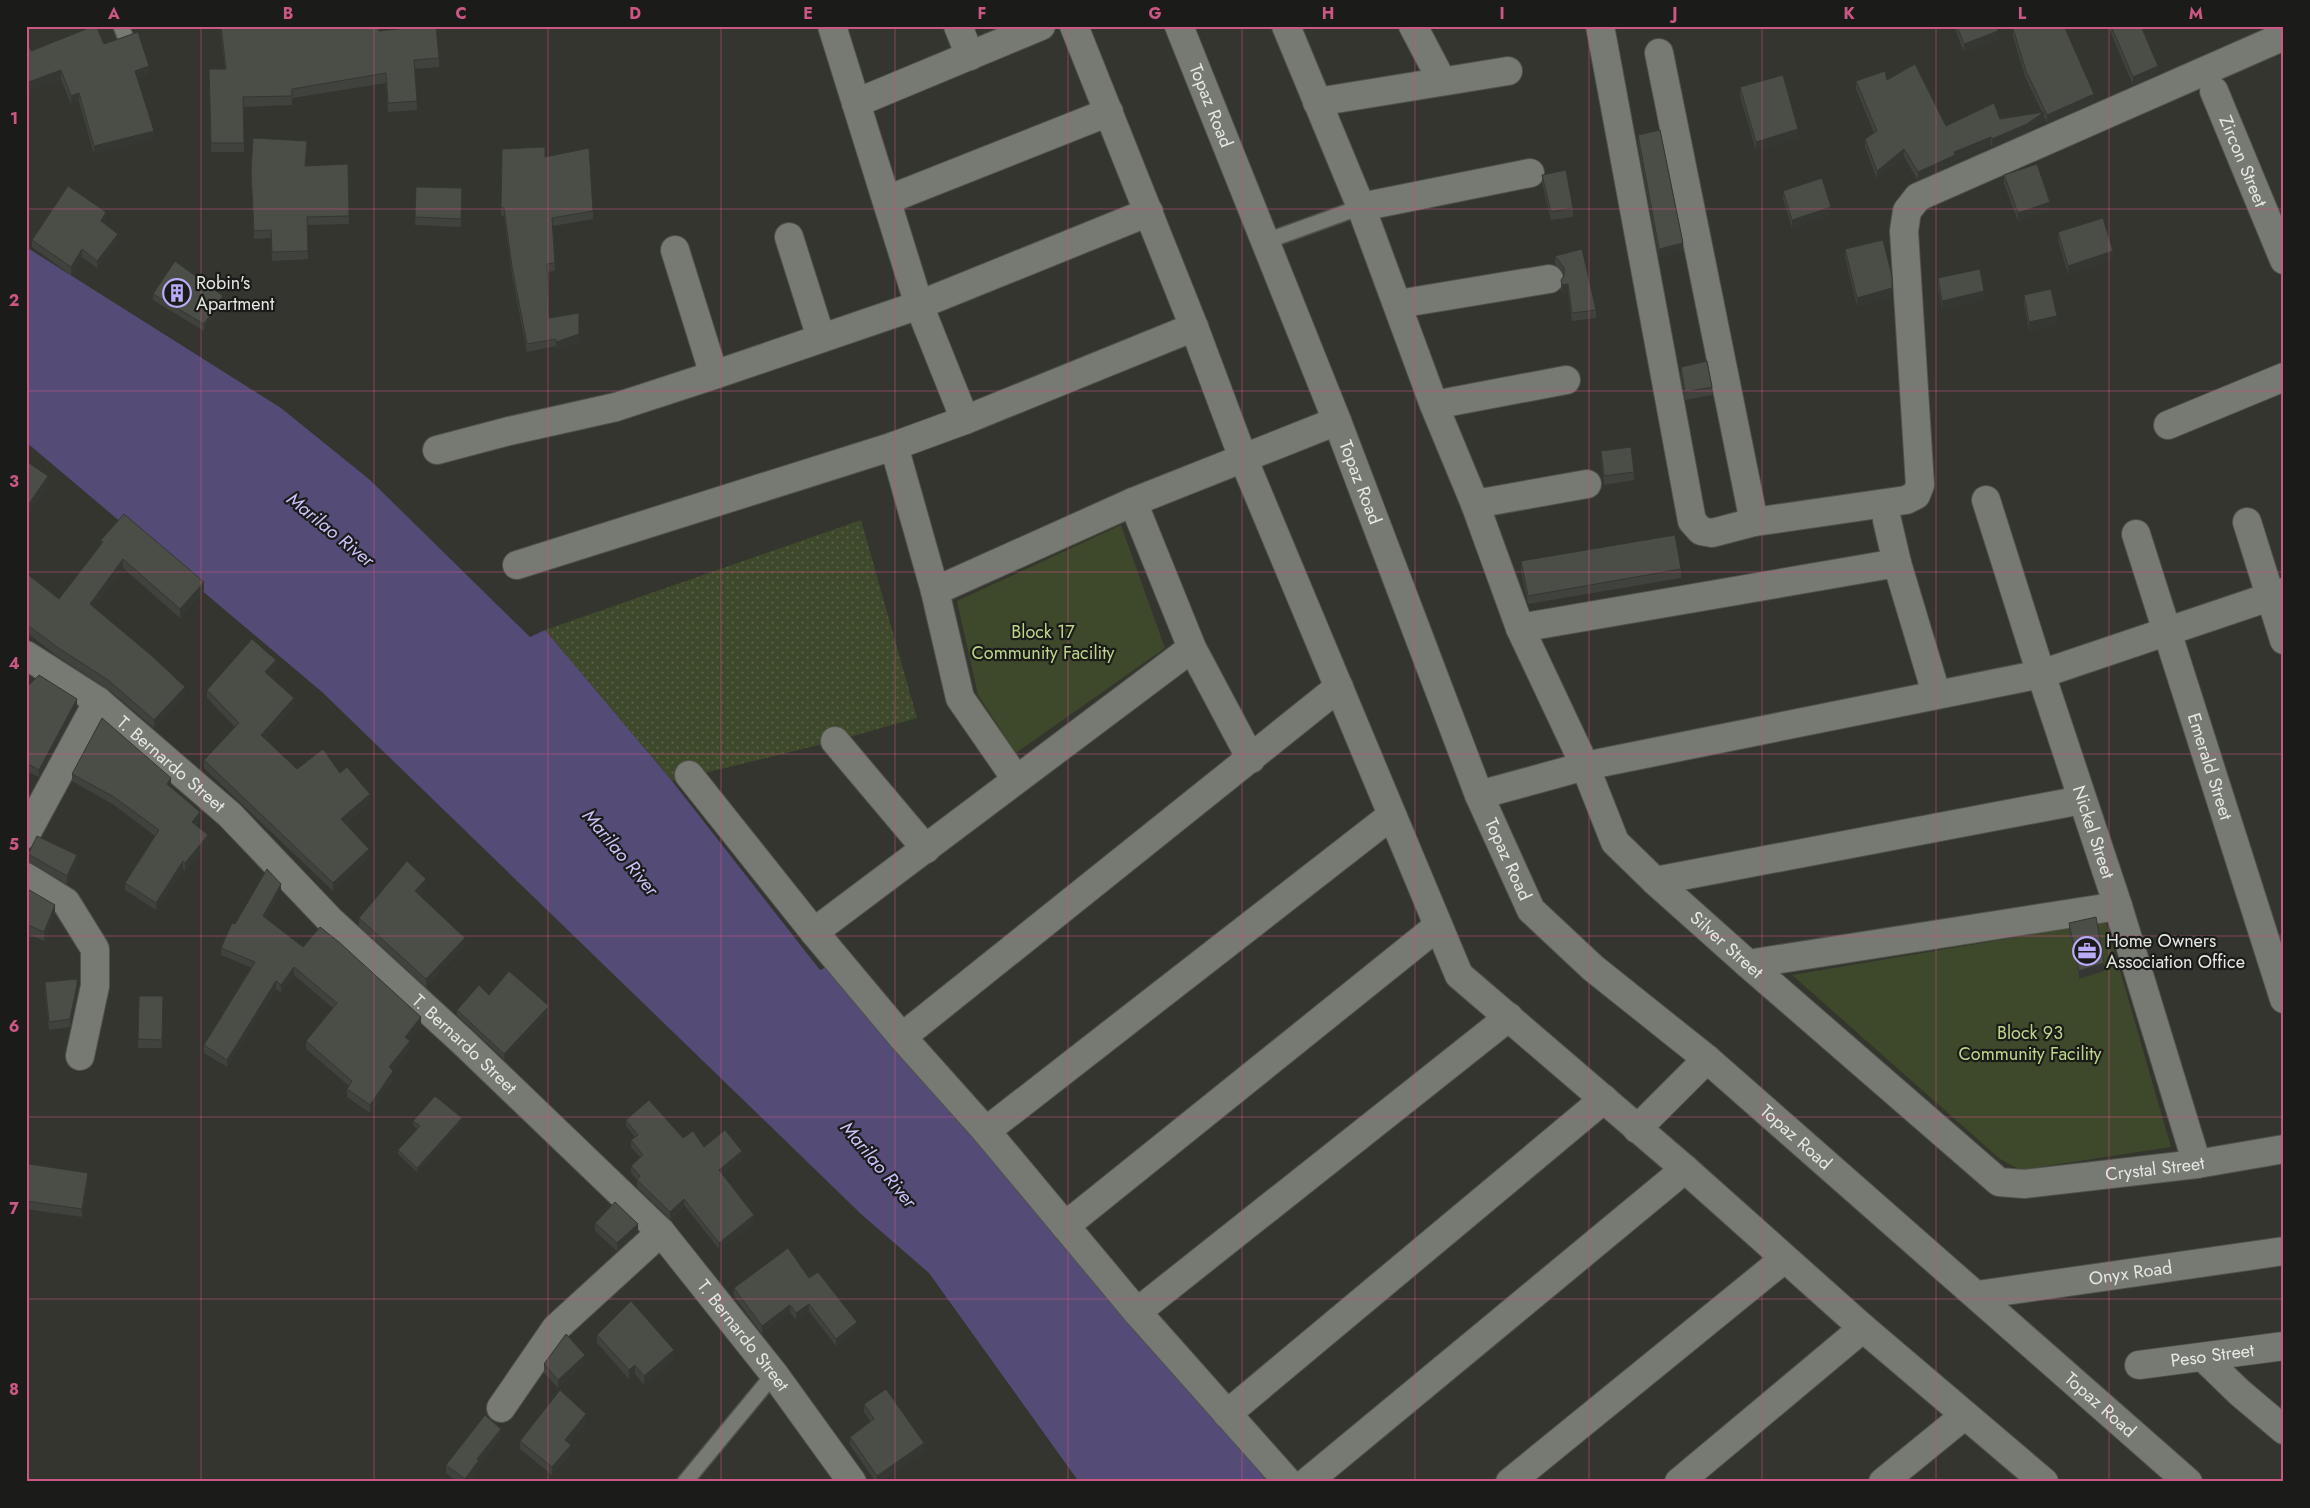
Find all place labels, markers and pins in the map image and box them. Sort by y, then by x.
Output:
place label: Robin's Apartment [196,270,275,317]
building icon: Robin's Apartment [162,278,192,308]
place label: Home Owners Association Office [2106,928,2245,975]
office icon: Home Owners Association Office [2072,936,2102,966]

